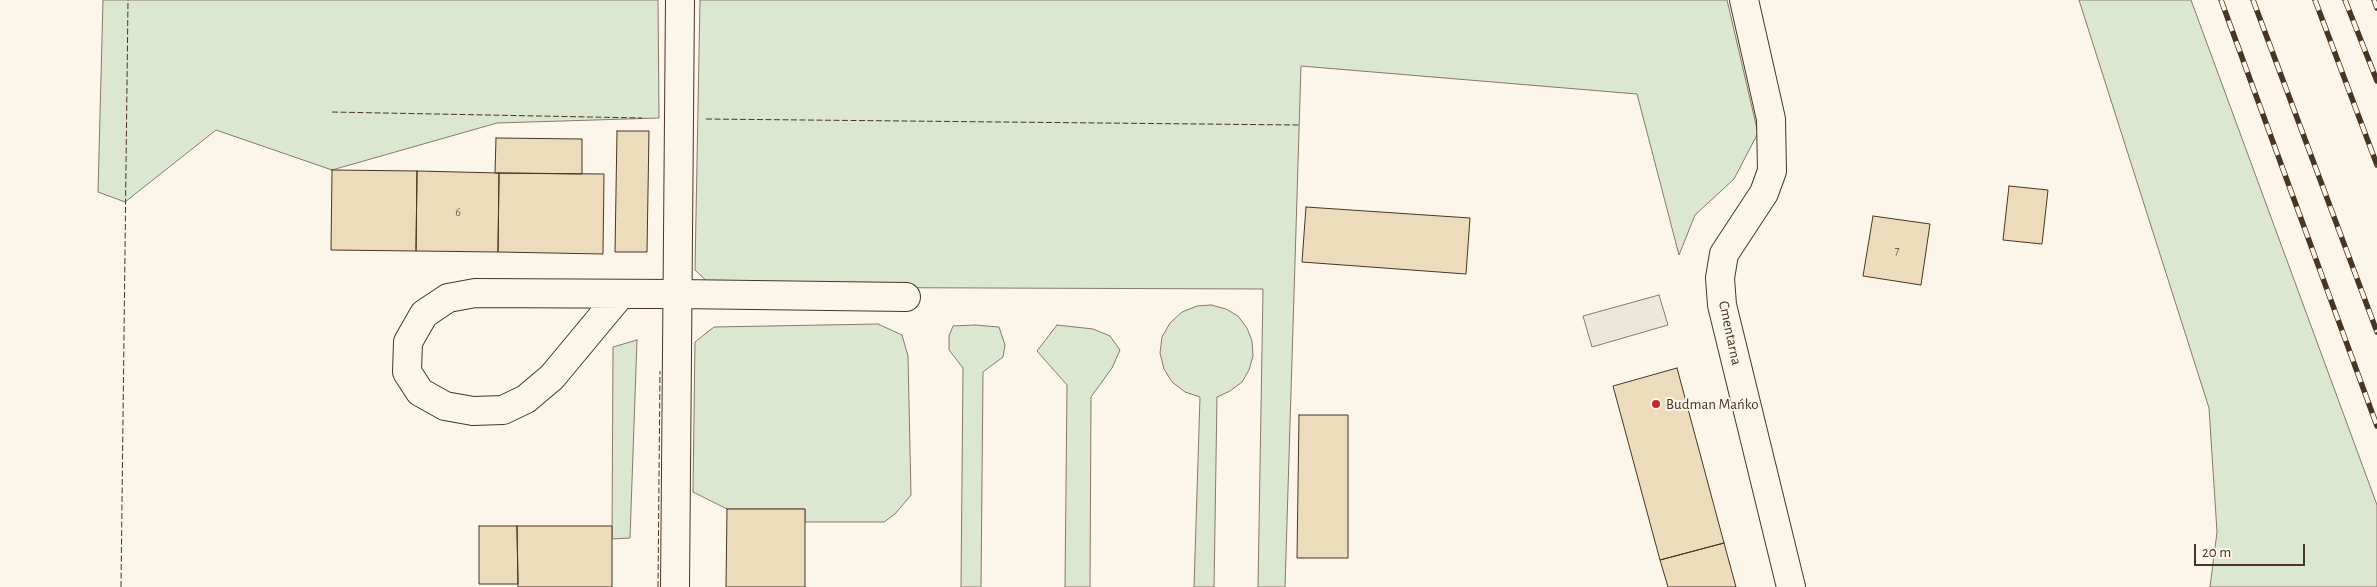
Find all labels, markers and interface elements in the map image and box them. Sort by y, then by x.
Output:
house number: 6 [455,205,461,219]
house number: 7 [1894,243,1900,257]
street label: Cmentarna [1714,299,1746,367]
place label: Budman Mańko [1666,395,1759,413]
marker: Budman Mańko [1650,398,1662,410]
scale bar [2197,534,2308,566]
text: 20 m [2202,545,2231,560]

